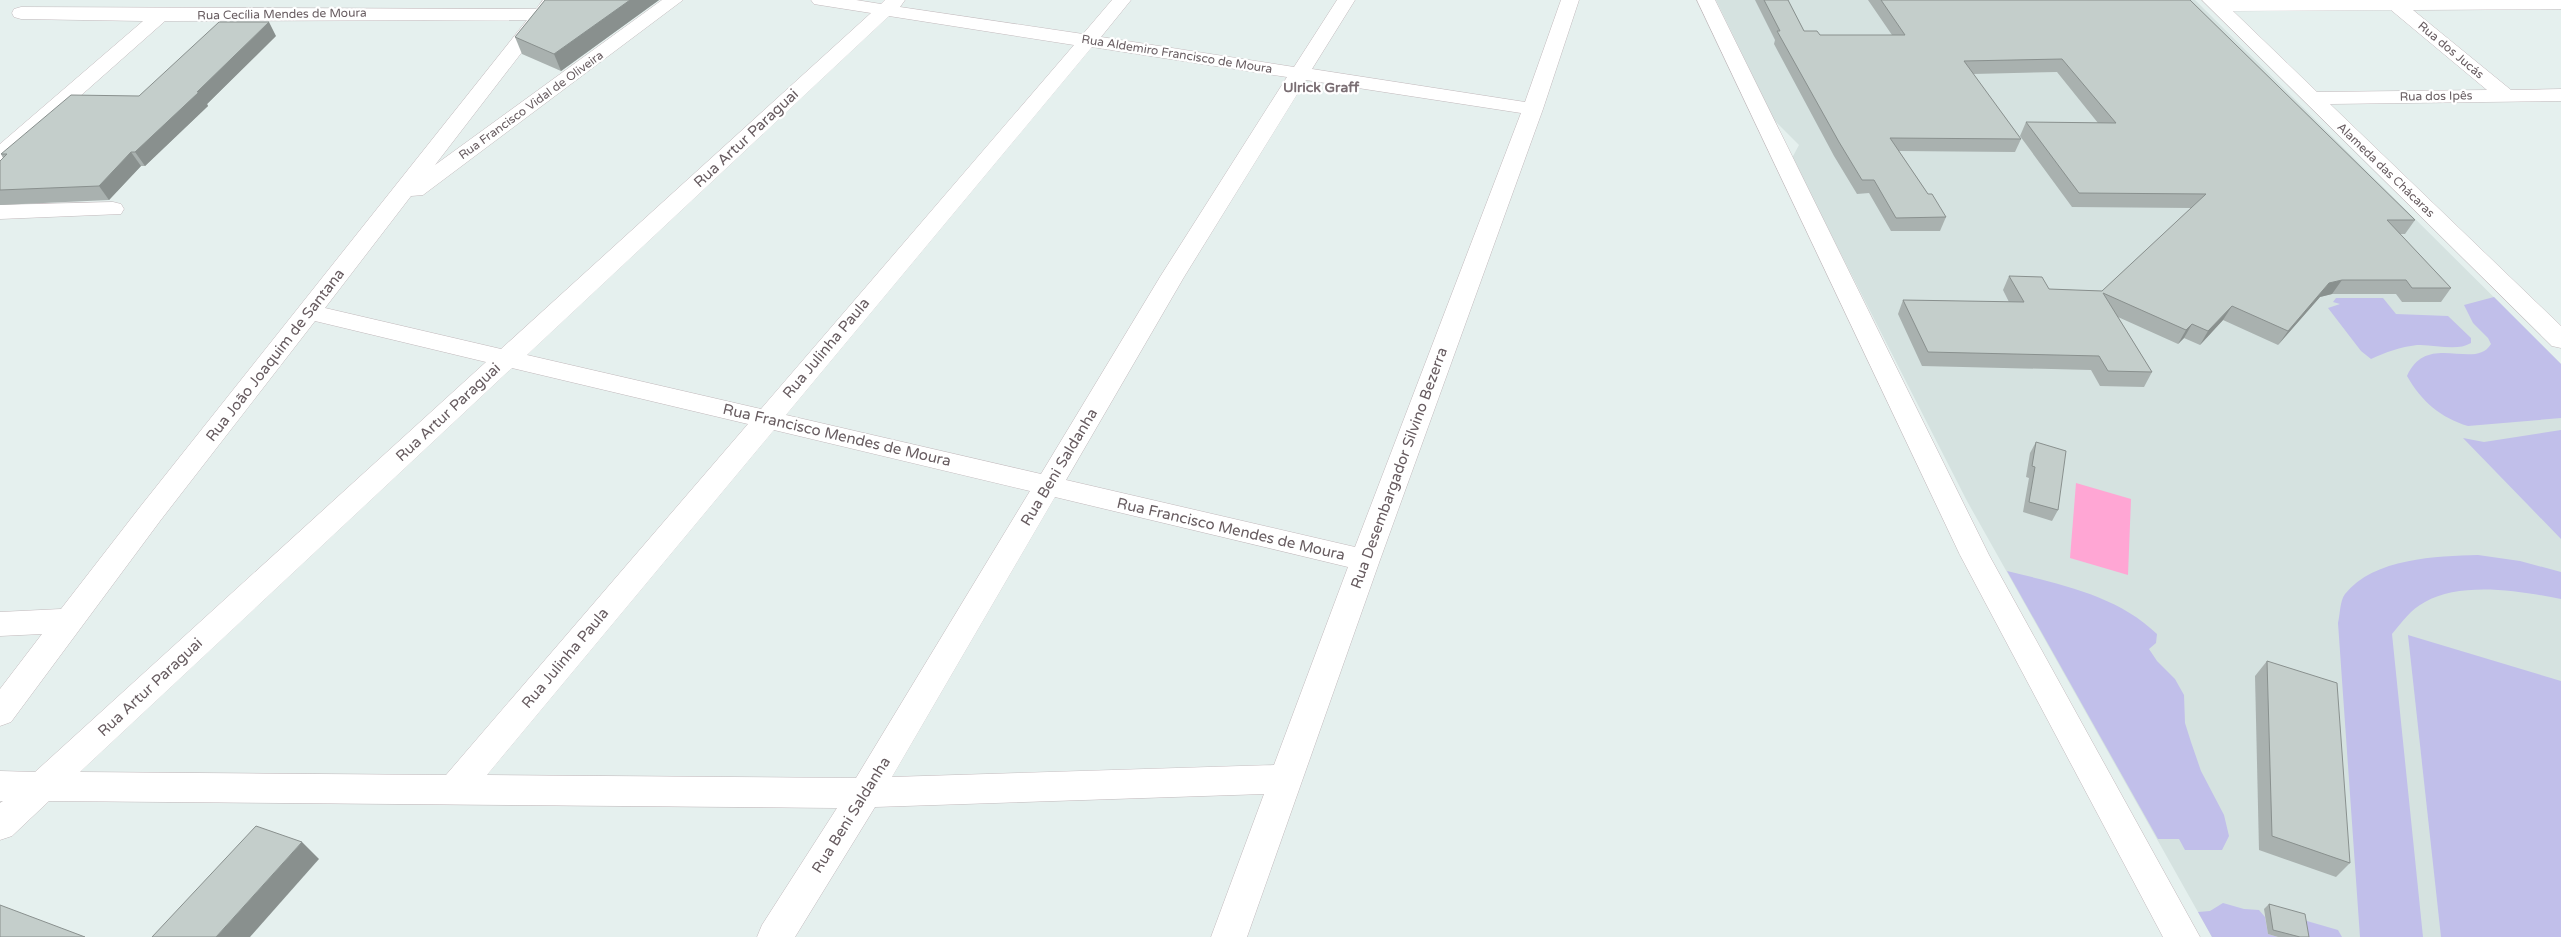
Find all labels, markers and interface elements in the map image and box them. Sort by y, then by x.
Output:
street label: Rua Cecília Mendes de Moura [197,6,367,22]
street label: Rua dos Jucás [2415,19,2487,82]
street label: Rua Aldemiro Francisco de Moura [1081,32,1273,76]
street label: Rua Francisco Vidal de Oliveira [456,48,606,162]
district label: Ulrick Graff [1283,79,1360,96]
street label: Rua Artur Paraguai [690,85,802,191]
street label: Rua dos Ipês [2399,88,2473,104]
street label: Alameda das Chácaras [2334,120,2438,220]
street label: Rua João Joaquim de Santana [202,265,348,445]
street label: Rua Julinha Paula [779,294,873,402]
street label: Rua Desembargador Silvino Bezerra [1347,345,1451,591]
street label: Rua Artur Paraguai [392,359,504,465]
street label: Rua Francisco Mendes de Moura [721,400,953,470]
street label: Rua Beni Saldanha [1017,405,1101,529]
street label: Rua Francisco Mendes de Moura [1115,494,1347,564]
street label: Rua Julinha Paula [518,604,612,712]
street label: Rua Artur Paraguai [94,634,206,740]
street label: Rua Beni Saldanha [808,754,894,876]

